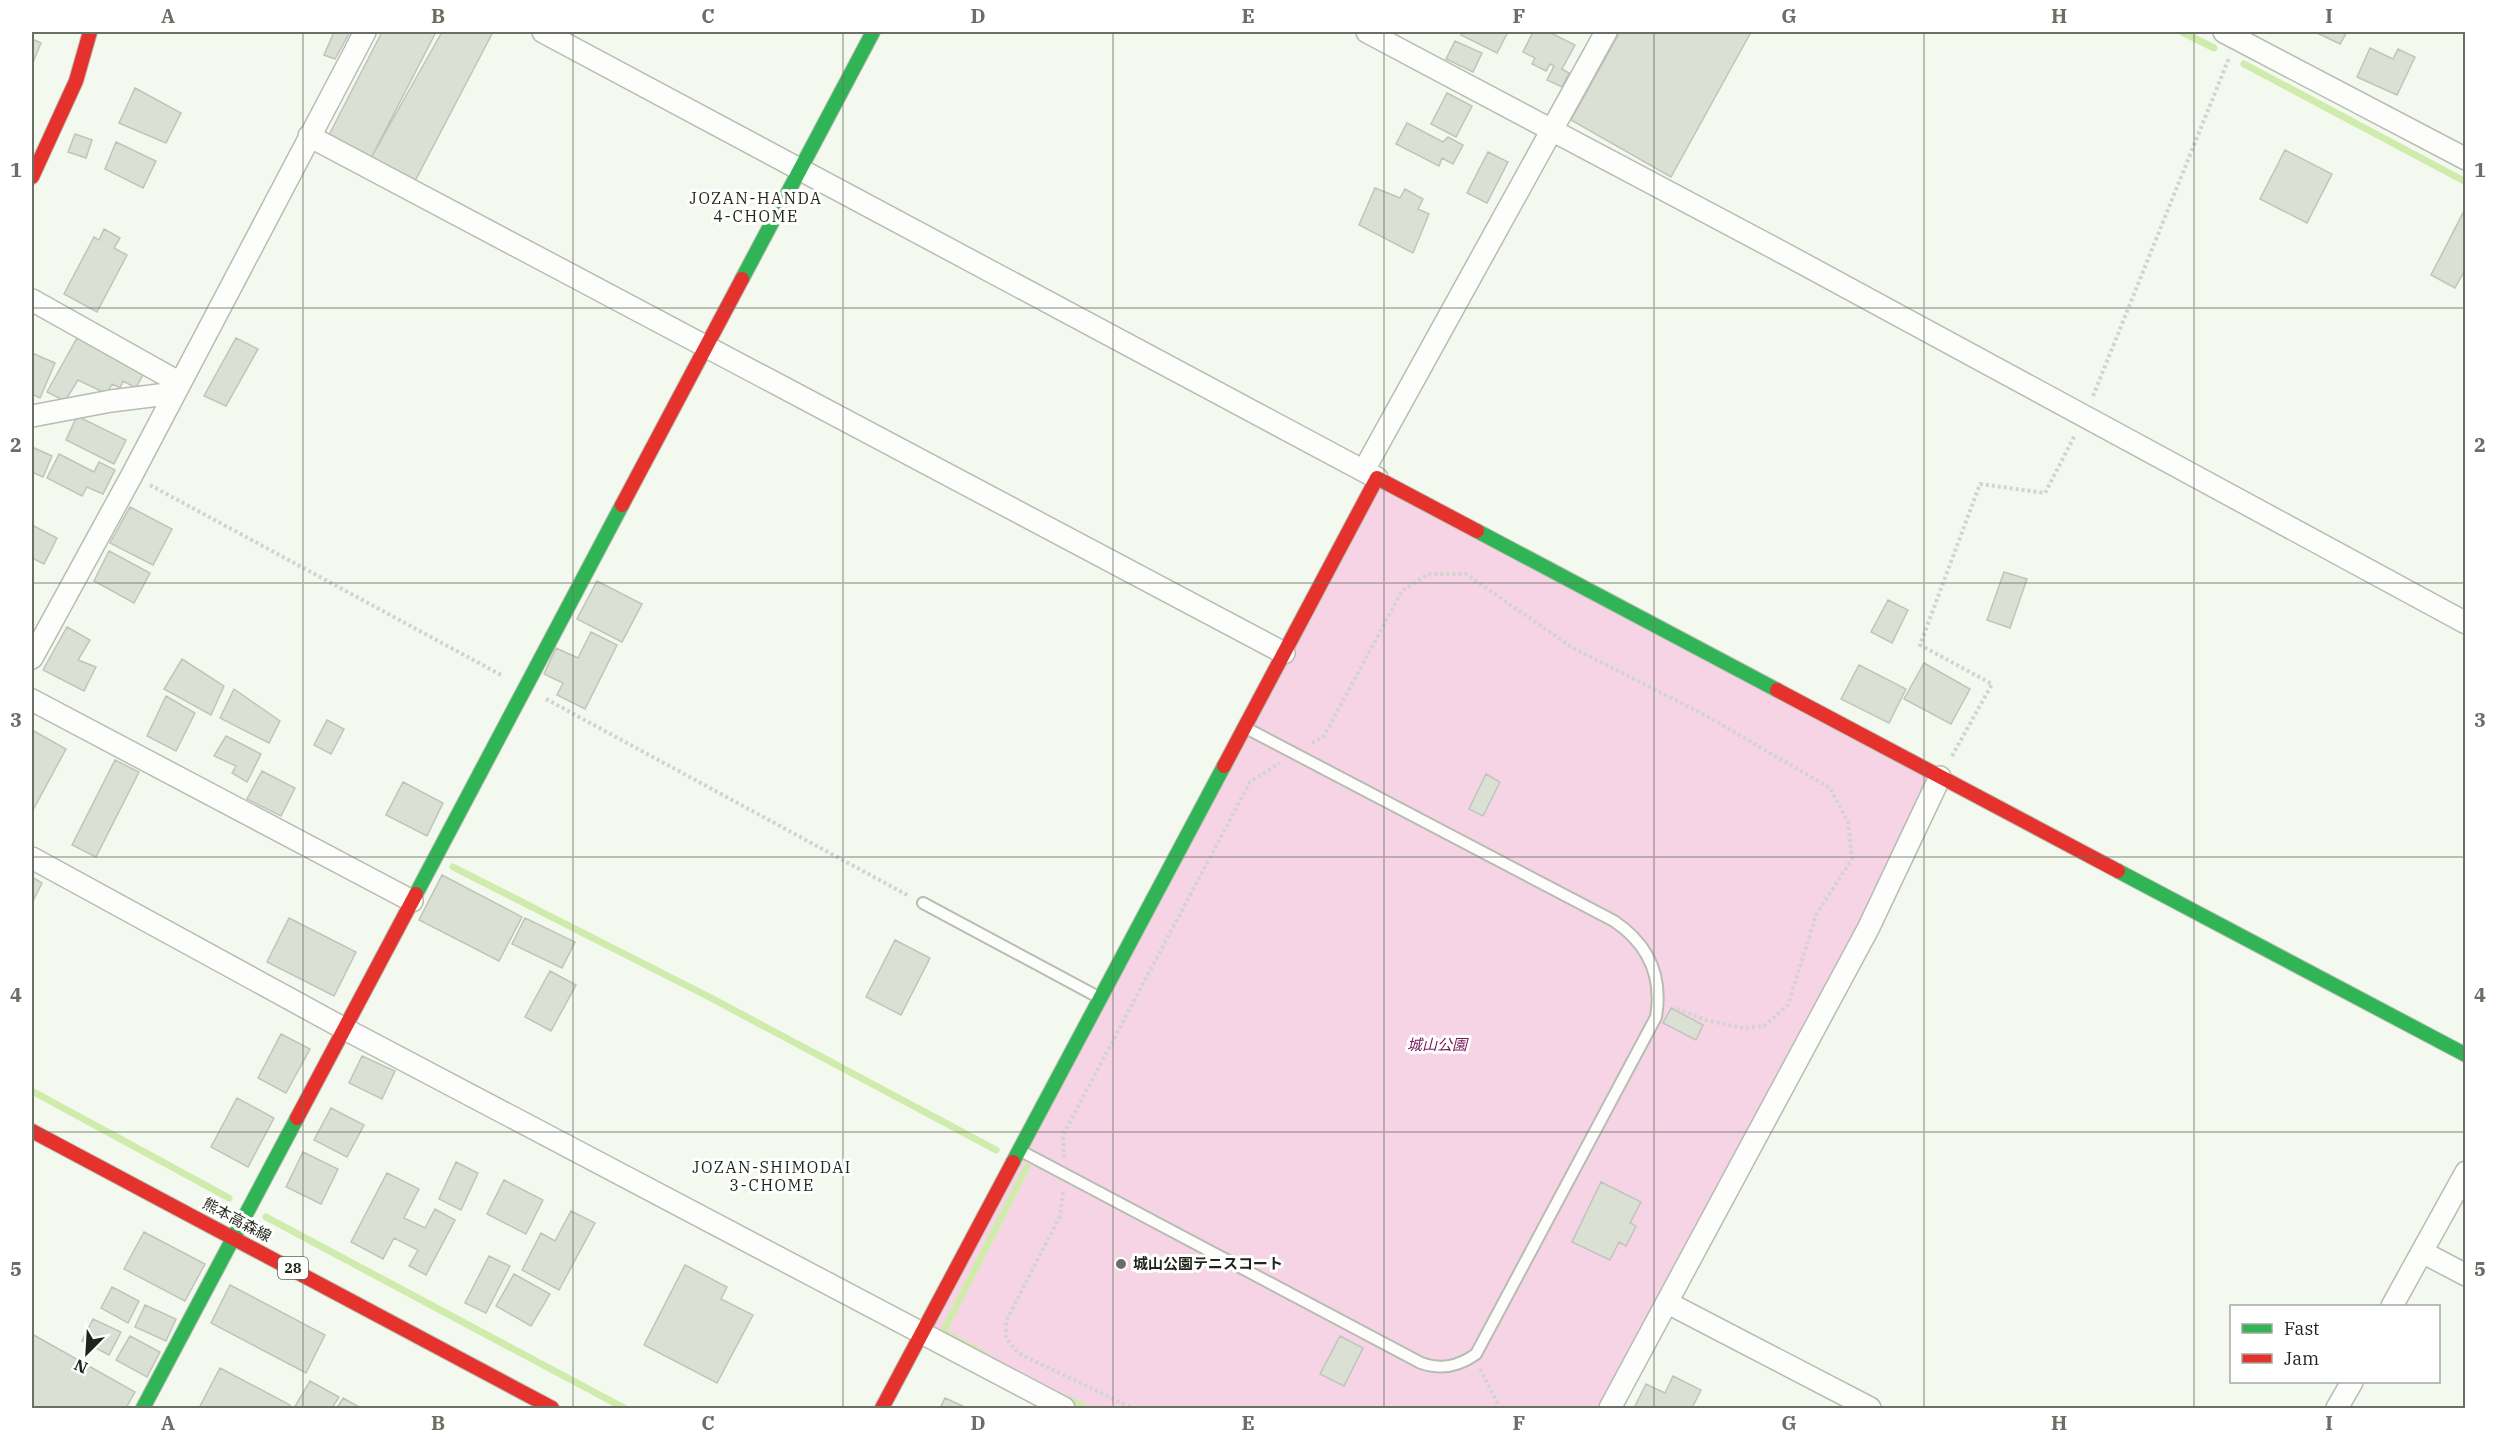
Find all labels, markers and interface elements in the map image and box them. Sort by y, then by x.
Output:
text: A [161,2,175,29]
text: B [431,2,445,29]
text: C [701,2,715,29]
text: D [970,2,986,29]
text: E [1241,2,1255,29]
text: F [1513,2,1525,29]
text: G [1781,2,1797,29]
text: H [2051,2,2067,29]
text: I [2325,2,2333,29]
text: 1 [10,156,22,183]
text: 1 [2474,156,2486,183]
district label: JOZAN-HANDA 4-CHOME [690,188,822,226]
text: 2 [10,431,22,458]
text: 2 [2474,431,2486,458]
text: 3 [10,706,22,733]
text: 3 [2474,706,2486,733]
text: 4 [10,981,22,1008]
text: 4 [2474,981,2486,1008]
park label: 城山公園 [1407,1035,1469,1054]
district label: JOZAN-SHIMODAI 3-CHOME [692,1157,852,1195]
street label: 熊本高森線 [200,1194,275,1246]
place label: 城山公園テニスコート [1133,1254,1283,1273]
text: 5 [10,1255,22,1282]
text: 5 [2474,1255,2486,1282]
road number: 28 [278,1257,308,1279]
marker: 城山公園テニスコート [1114,1257,1128,1271]
legend [2230,1305,2440,1383]
text: Fast [2284,1317,2319,1340]
north arrow [57,1323,117,1383]
text: Jam [2284,1347,2319,1370]
text: N [71,1355,91,1378]
text: A [161,1409,175,1436]
text: B [431,1409,445,1436]
text: C [701,1409,715,1436]
text: D [970,1409,986,1436]
text: E [1241,1409,1255,1436]
text: F [1513,1409,1525,1436]
text: G [1781,1409,1797,1436]
text: H [2051,1409,2067,1436]
text: I [2325,1409,2333,1436]

